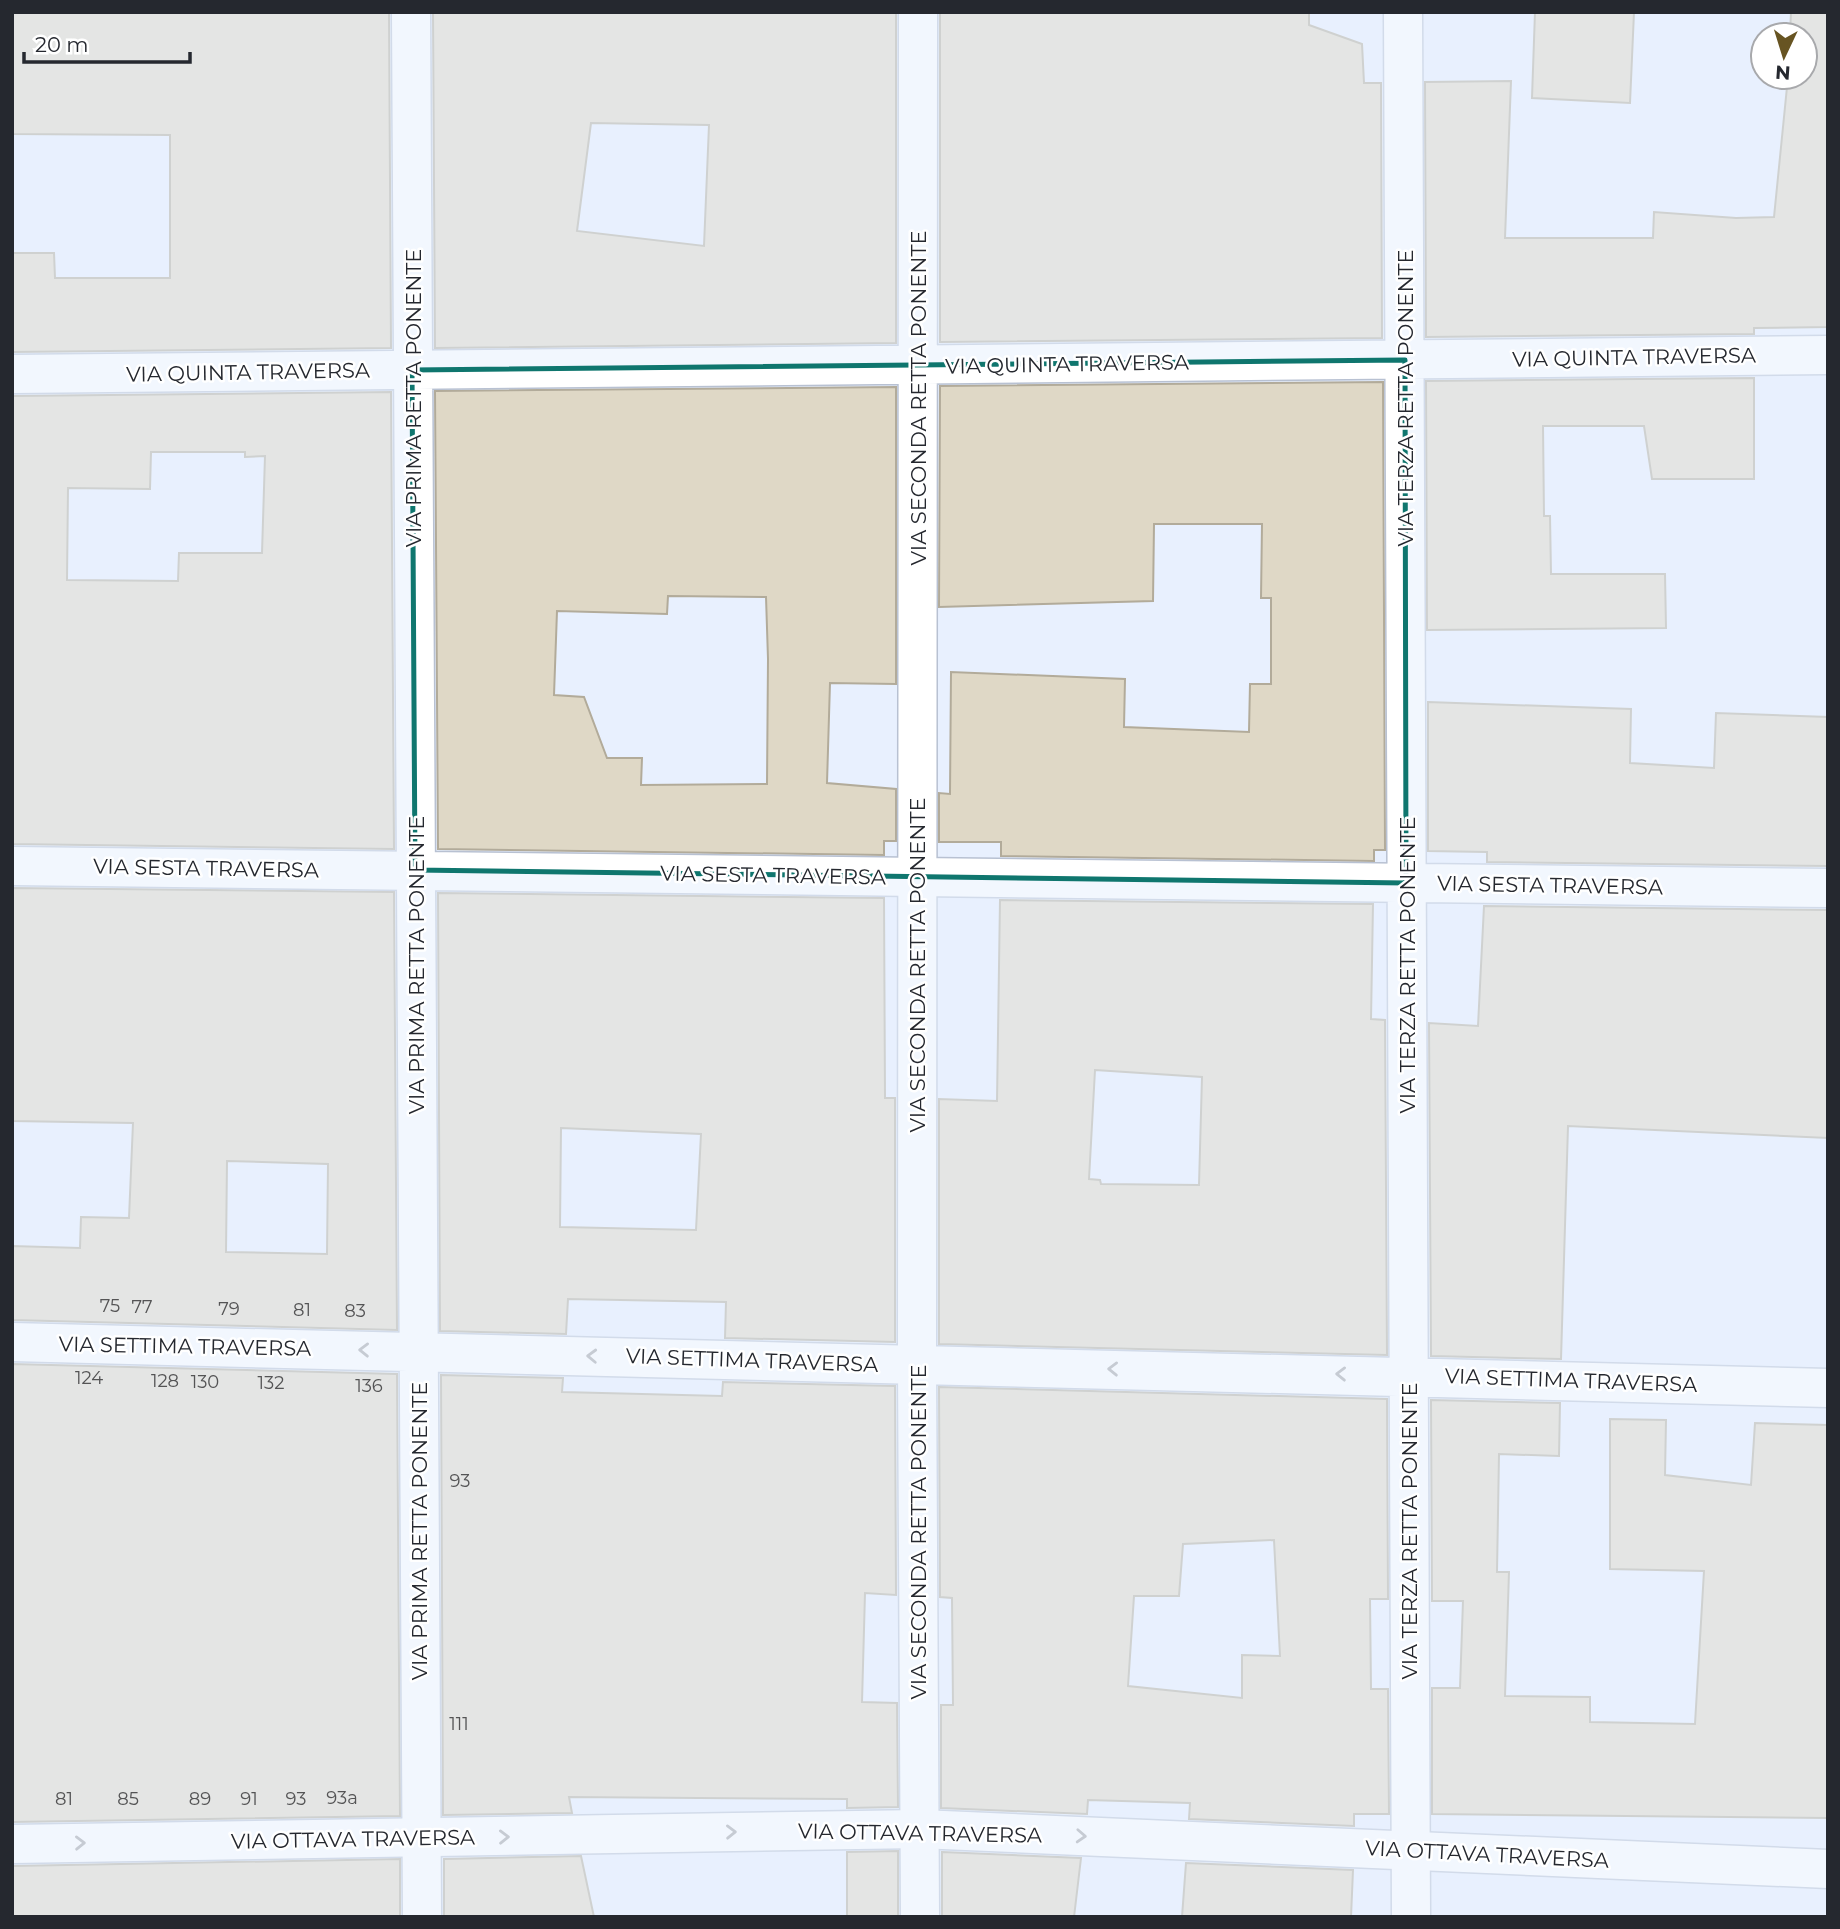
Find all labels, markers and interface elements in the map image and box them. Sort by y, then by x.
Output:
scale bar [24,21,191,65]
north arrow [1749,21,1819,91]
text: 20 m [35,32,89,57]
text: N [1774,60,1791,84]
street label: VIA SECONDA RETTA PONENTE [906,230,931,566]
street label: VIA PRIMA RETTA PONENTE [401,249,426,547]
street label: VIA TERZA RETTA PONENTE [1393,249,1418,547]
street label: VIA QUINTA TRAVERSA [1512,342,1757,372]
street label: VIA QUINTA TRAVERSA [945,349,1190,379]
street label: VIA QUINTA TRAVERSA [126,357,371,387]
street label: VIA SECONDA RETTA PONENTE [905,797,930,1133]
street label: VIA PRIMA RETTA PONENTE [404,816,429,1114]
street label: VIA TERZA RETTA PONENTE [1395,816,1420,1114]
street label: VIA SESTA TRAVERSA [93,854,320,882]
street label: VIA SESTA TRAVERSA [660,861,887,889]
street label: VIA SESTA TRAVERSA [1437,871,1664,899]
house number: 75 [100,1295,120,1317]
house number: 77 [131,1296,153,1318]
house number: 79 [218,1298,240,1320]
house number: 81 [293,1299,311,1321]
house number: 83 [344,1300,366,1322]
street label: VIA SETTIMA TRAVERSA [59,1331,312,1361]
one-way arrow [359,1342,369,1358]
street label: VIA SETTIMA TRAVERSA [625,1343,880,1377]
one-way arrow [586,1348,597,1363]
one-way arrow [1107,1361,1118,1377]
street label: VIA SETTIMA TRAVERSA [1444,1363,1699,1397]
street label: VIA SECONDA RETTA PONENTE [906,1364,931,1700]
one-way arrow [1335,1366,1345,1382]
house number: 124 [75,1367,103,1389]
house number: 128 [151,1370,179,1392]
house number: 130 [191,1371,219,1393]
house number: 132 [258,1372,284,1394]
house number: 136 [355,1375,383,1397]
street label: VIA PRIMA RETTA PONENTE [407,1382,432,1680]
street label: VIA TERZA RETTA PONENTE [1397,1382,1422,1680]
house number: 93 [450,1470,470,1492]
house number: 111 [449,1713,469,1735]
house number: 93a [326,1787,358,1809]
house number: 81 [55,1788,73,1810]
house number: 85 [117,1788,139,1810]
house number: 89 [189,1788,211,1810]
house number: 91 [240,1788,258,1810]
house number: 93 [286,1788,306,1810]
street label: VIA OTTAVA TRAVERSA [798,1818,1043,1848]
street label: VIA OTTAVA TRAVERSA [231,1824,476,1854]
one-way arrow [727,1824,737,1840]
one-way arrow [1076,1828,1087,1843]
one-way arrow [499,1829,510,1844]
one-way arrow [76,1835,86,1851]
street label: VIA OTTAVA TRAVERSA [1364,1835,1610,1873]

